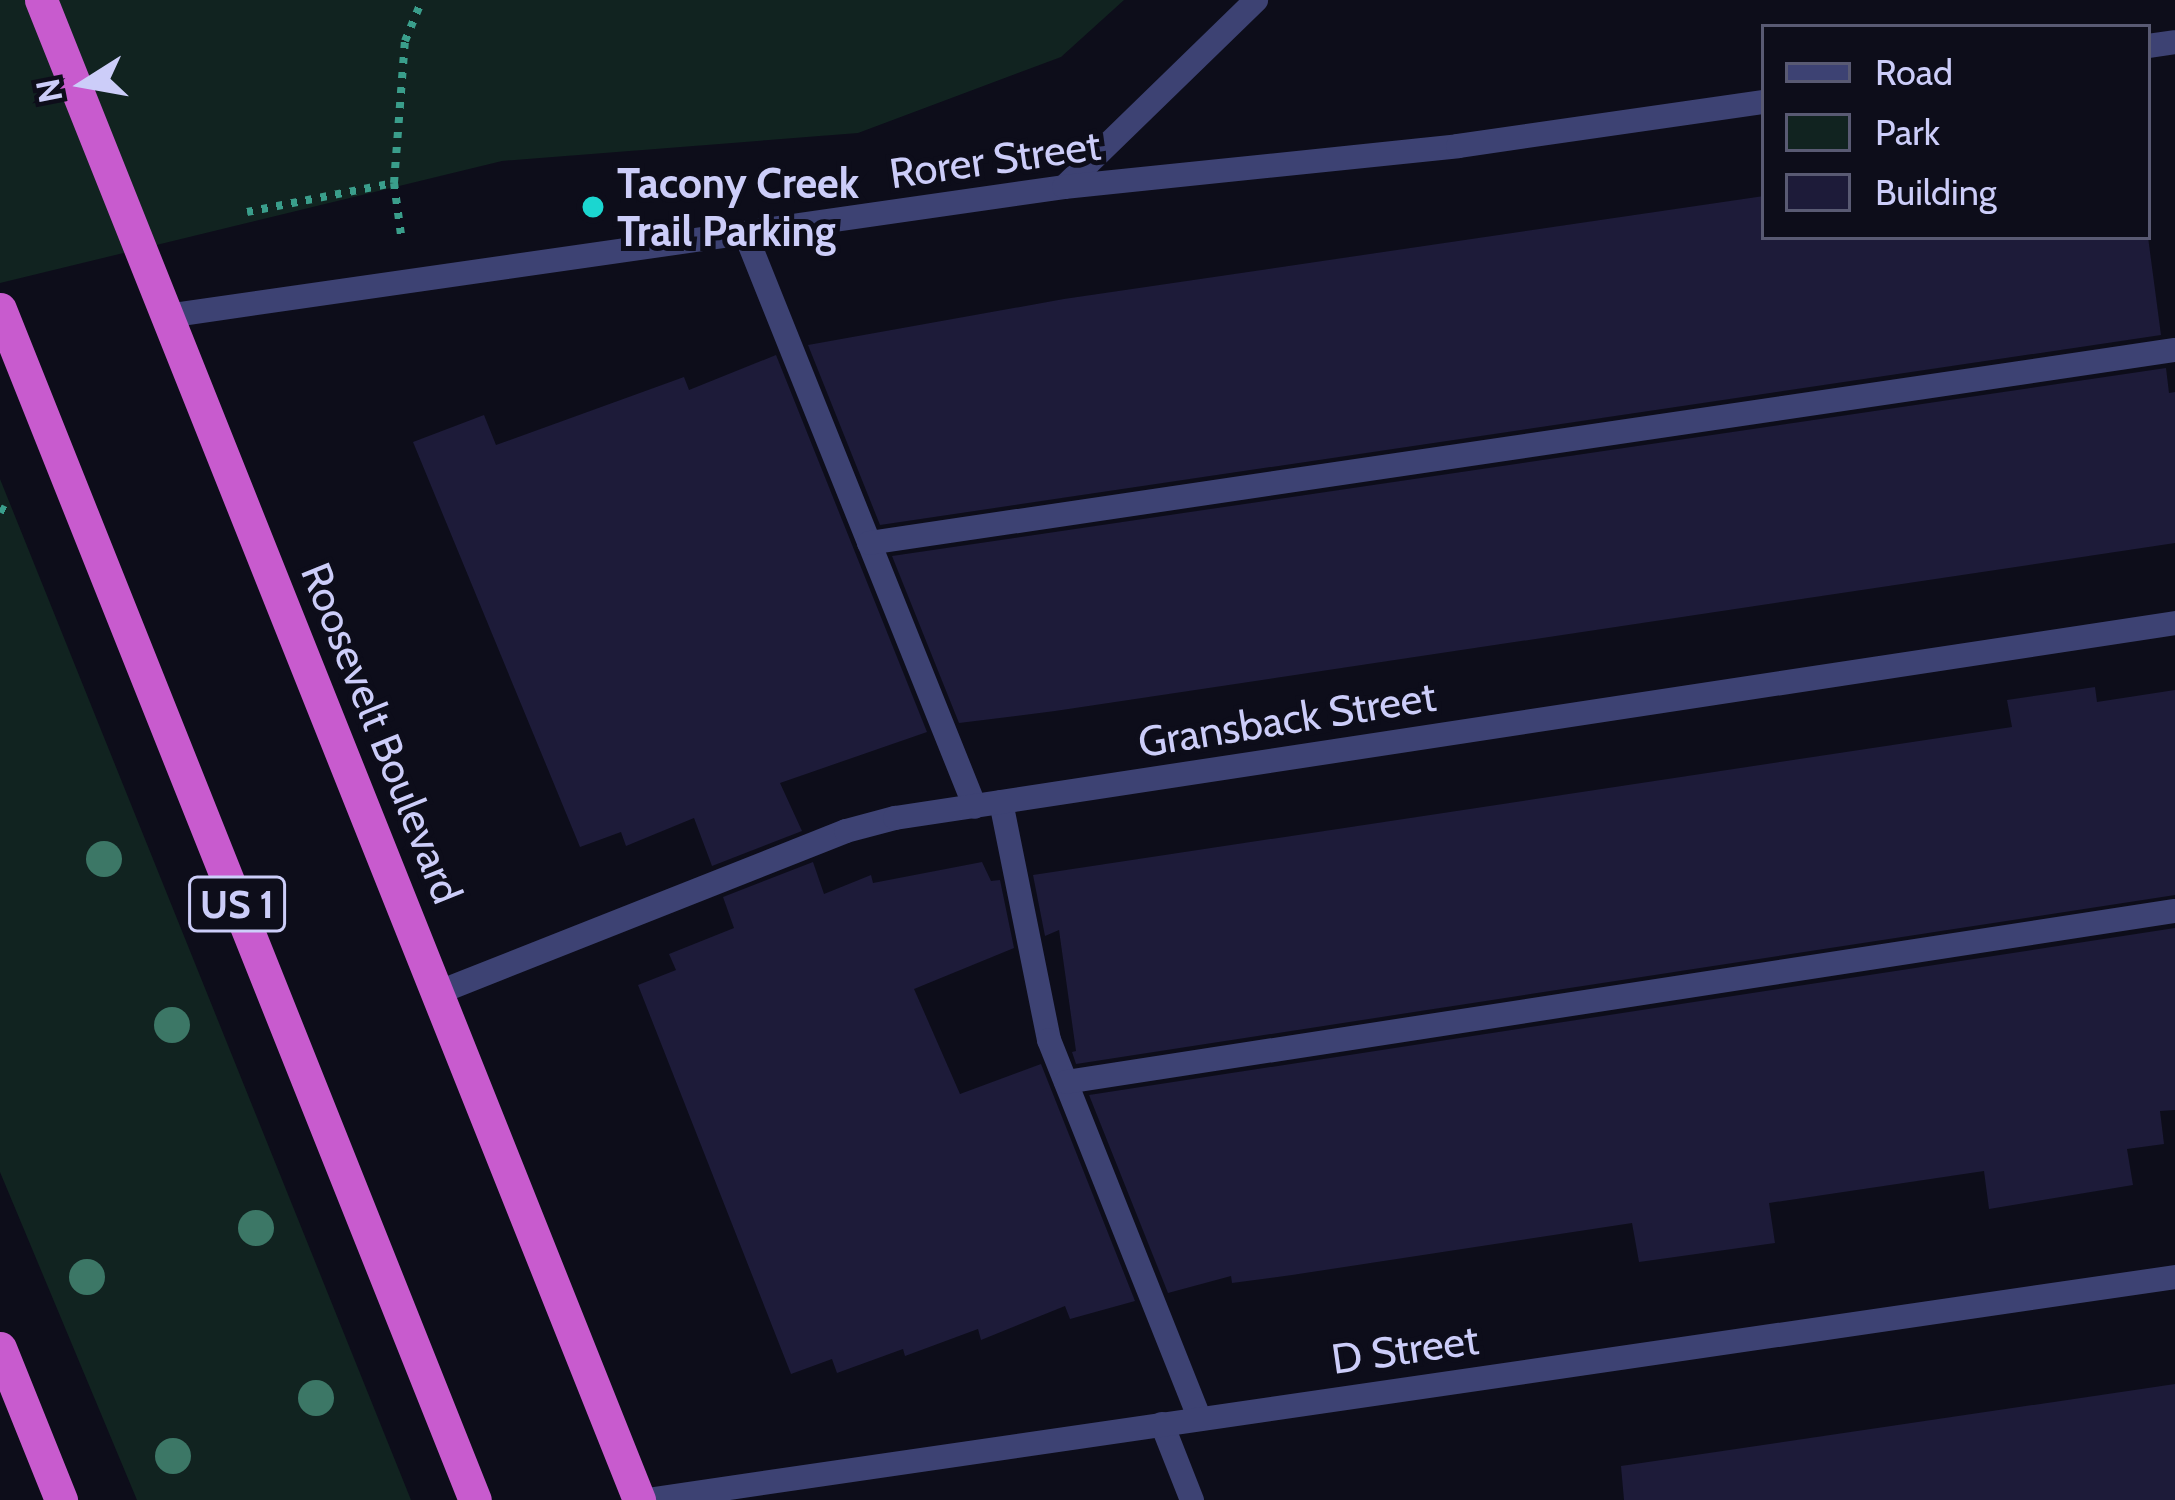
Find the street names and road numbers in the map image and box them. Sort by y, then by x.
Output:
street label: Rorer Street [886,119,1104,199]
street label: Roosevelt Boulevard [291,556,473,910]
street label: Gransback Street [1135,671,1439,767]
road number: US 1 [186,871,288,937]
street label: D Street [1328,1314,1482,1384]

